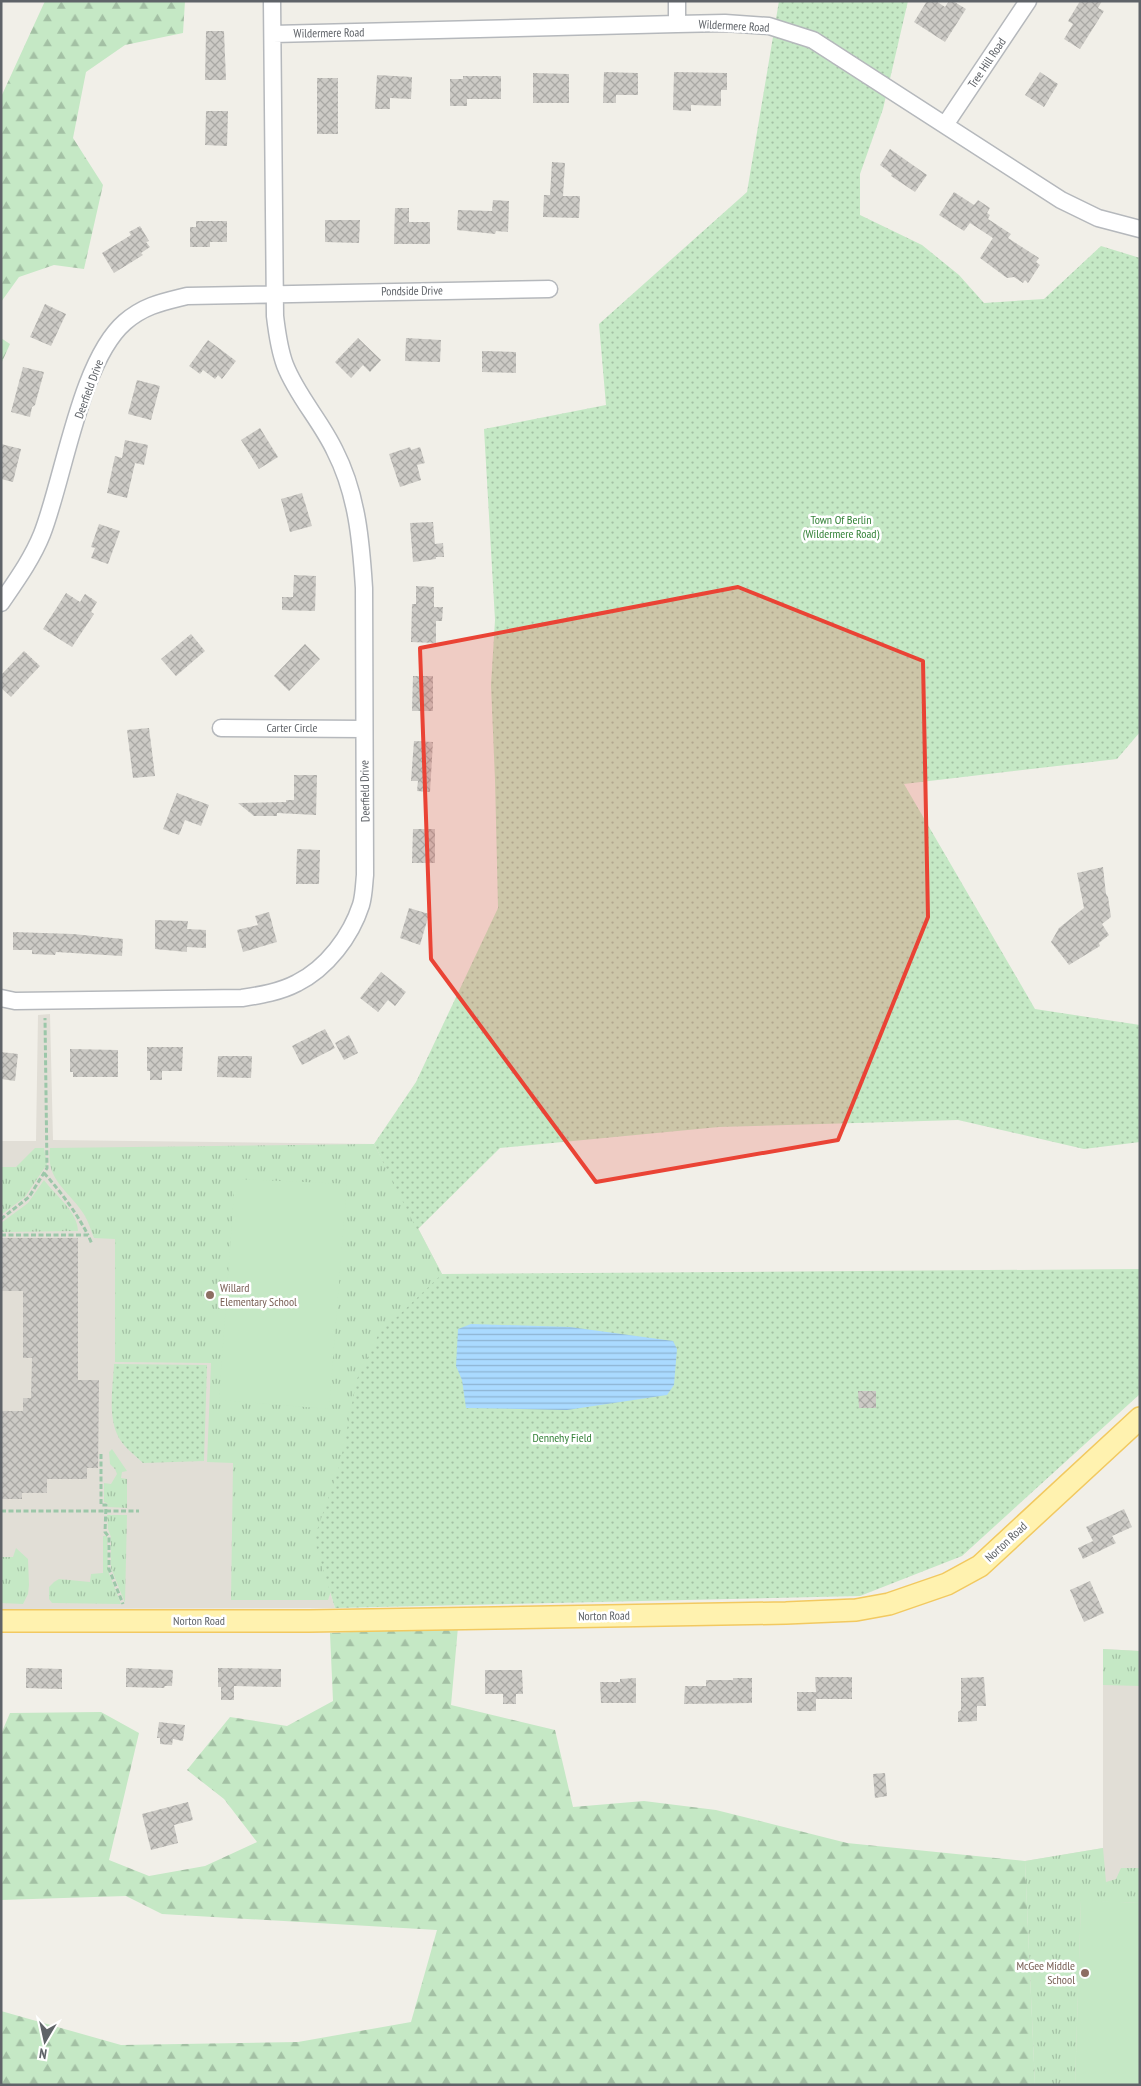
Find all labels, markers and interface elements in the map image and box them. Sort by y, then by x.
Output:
street label: Wildermere Road [698,16,770,35]
street label: Wildermere Road [293,24,365,41]
street label: Tree Hill Road [964,35,1009,91]
street label: Pondside Drive [381,282,443,299]
street label: Deerfield Drive [71,357,106,421]
park label: Town Of Berlin (Wildermere Road) [803,512,879,541]
street label: Carter Circle [266,720,318,735]
street label: Deerfield Drive [356,760,373,822]
place label: Willard Elementary School [220,1280,297,1309]
marker: Willard Elementary School [204,1289,216,1301]
park label: Dennehy Field [532,1430,592,1445]
street label: Norton Road [982,1518,1030,1565]
street label: Norton Road [578,1608,630,1623]
street label: Norton Road [173,1613,225,1628]
place label: McGee Middle School [1016,1958,1075,1987]
marker: McGee Middle School [1079,1967,1091,1979]
north arrow [20,2016,70,2066]
text: N [38,2044,48,2063]

